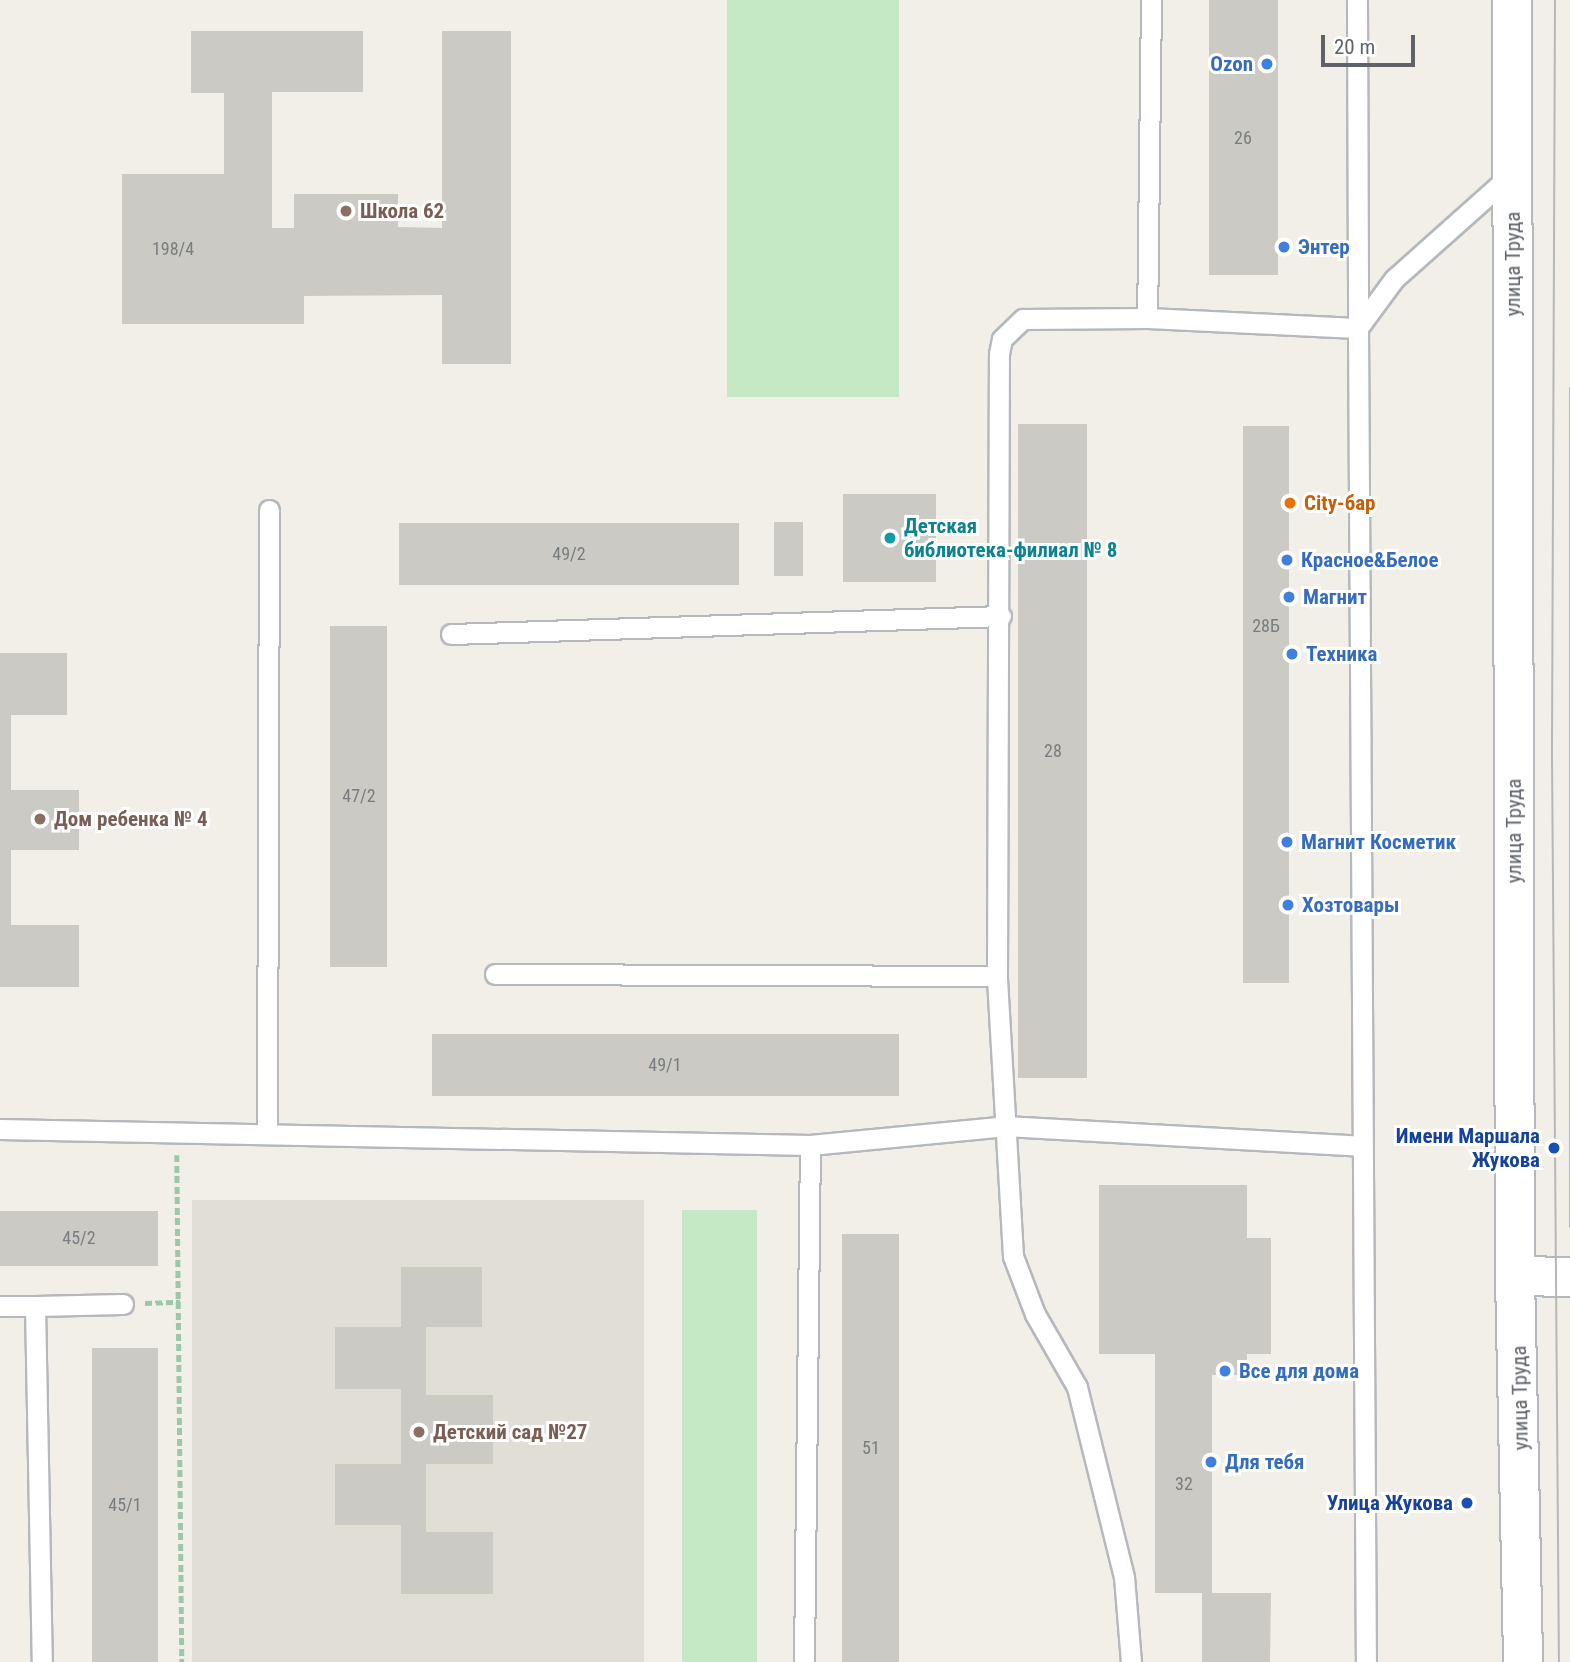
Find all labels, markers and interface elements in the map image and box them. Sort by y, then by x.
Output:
scale bar [1325,21,1420,65]
text: 20 m [1334,35,1375,59]
place label: Ozon [1210,51,1253,77]
marker: Ozon [1259,56,1275,72]
house number: 26 [1234,127,1252,149]
place label: Школа 62 [360,198,444,224]
marker: Школа 62 [338,203,354,219]
street label: улица Труда [1500,211,1526,317]
place label: Энтер [1298,234,1350,260]
house number: 198/4 [152,238,194,260]
marker: Энтер [1276,239,1292,255]
place label: City-бар [1304,490,1375,516]
marker: City-бар [1282,495,1298,511]
place label: Детская библиотека-филиал № 8 [904,513,1117,563]
marker: Детская библиотека-филиал № 8 [882,530,898,546]
house number: 49/2 [552,543,586,565]
place label: Красное&Белое [1301,547,1438,573]
marker: Красное&Белое [1279,552,1295,568]
place label: Магнит [1303,584,1367,610]
marker: Магнит [1281,589,1297,605]
house number: 28Б [1252,615,1280,637]
place label: Техника [1306,641,1377,667]
marker: Техника [1284,646,1300,662]
house number: 28 [1044,740,1062,762]
street label: улица Труда [1501,778,1527,884]
house number: 47/2 [342,785,376,807]
place label: Дом ребенка № 4 [54,806,208,832]
marker: Дом ребенка № 4 [32,811,48,827]
place label: Магнит Косметик [1301,829,1456,855]
marker: Магнит Косметик [1279,834,1295,850]
place label: Хозтовары [1302,892,1399,918]
marker: Хозтовары [1280,897,1296,913]
house number: 49/1 [648,1054,682,1076]
place label: Имени Маршала Жукова [1396,1123,1540,1173]
marker: Имени Маршала Жукова [1546,1140,1562,1156]
house number: 45/2 [62,1227,96,1249]
street label: улица Труда [1506,1345,1534,1451]
place label: Все для дома [1239,1358,1359,1384]
marker: Все для дома [1217,1363,1233,1379]
place label: Детский сад №27 [433,1419,587,1445]
marker: Детский сад №27 [411,1424,427,1440]
house number: 51 [862,1437,880,1459]
place label: Для тебя [1225,1449,1304,1475]
marker: Для тебя [1203,1454,1219,1470]
house number: 32 [1175,1473,1193,1495]
place label: Улица Жукова [1327,1490,1453,1516]
house number: 45/1 [108,1494,142,1516]
marker: Улица Жукова [1459,1495,1475,1511]

